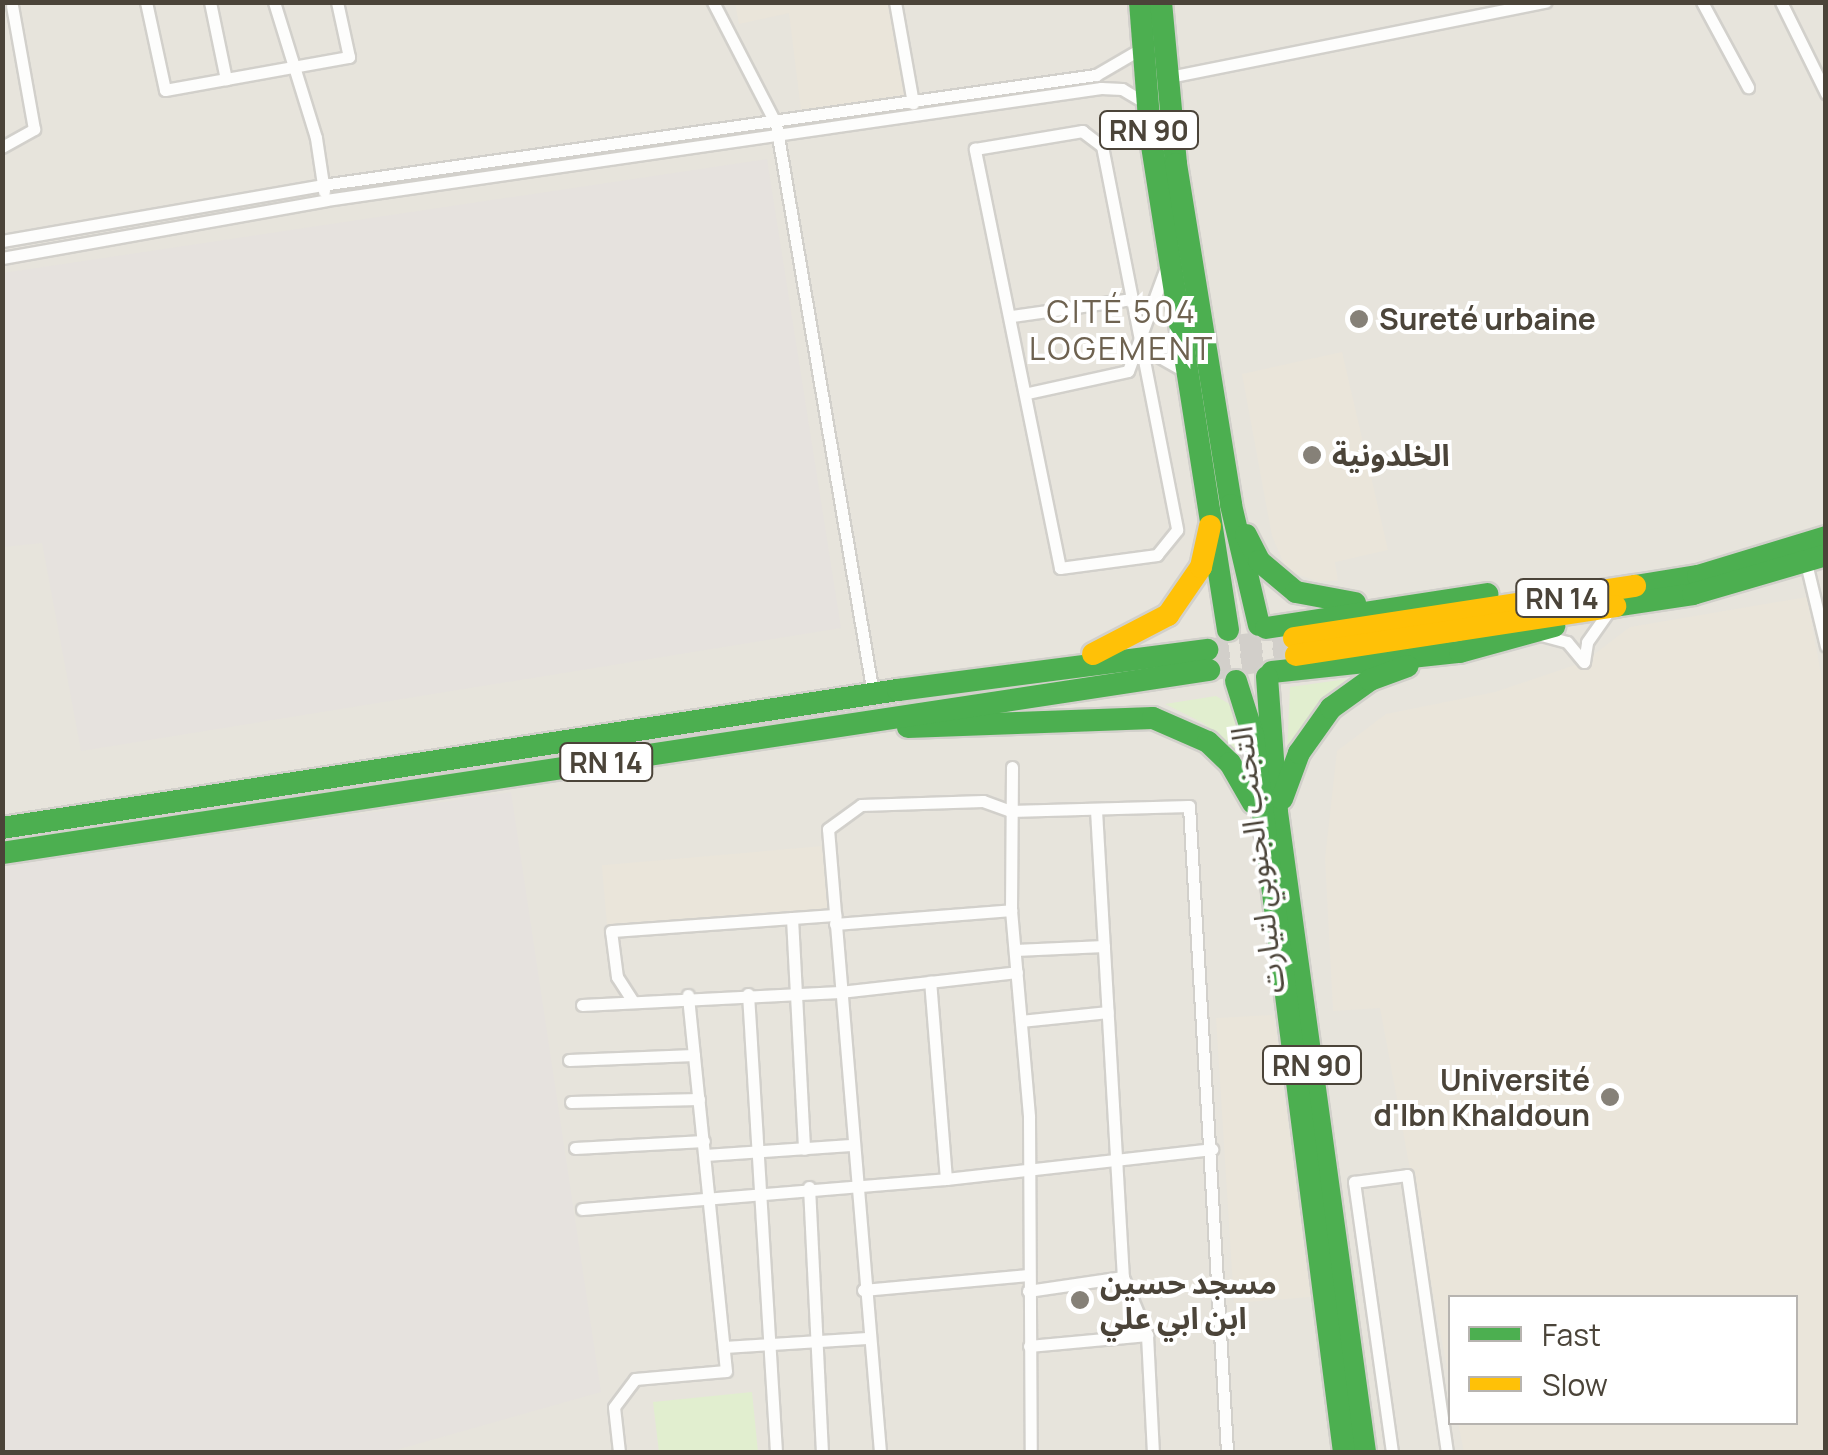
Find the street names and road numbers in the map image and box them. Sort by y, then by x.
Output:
road number: RN 90 [1096,107,1202,153]
road number: RN 14 [1514,575,1610,621]
street label: التجنب الجنوبي لتيارت [1223,724,1291,996]
road number: RN 14 [558,739,654,785]
road number: RN 90 [1260,1042,1364,1088]

